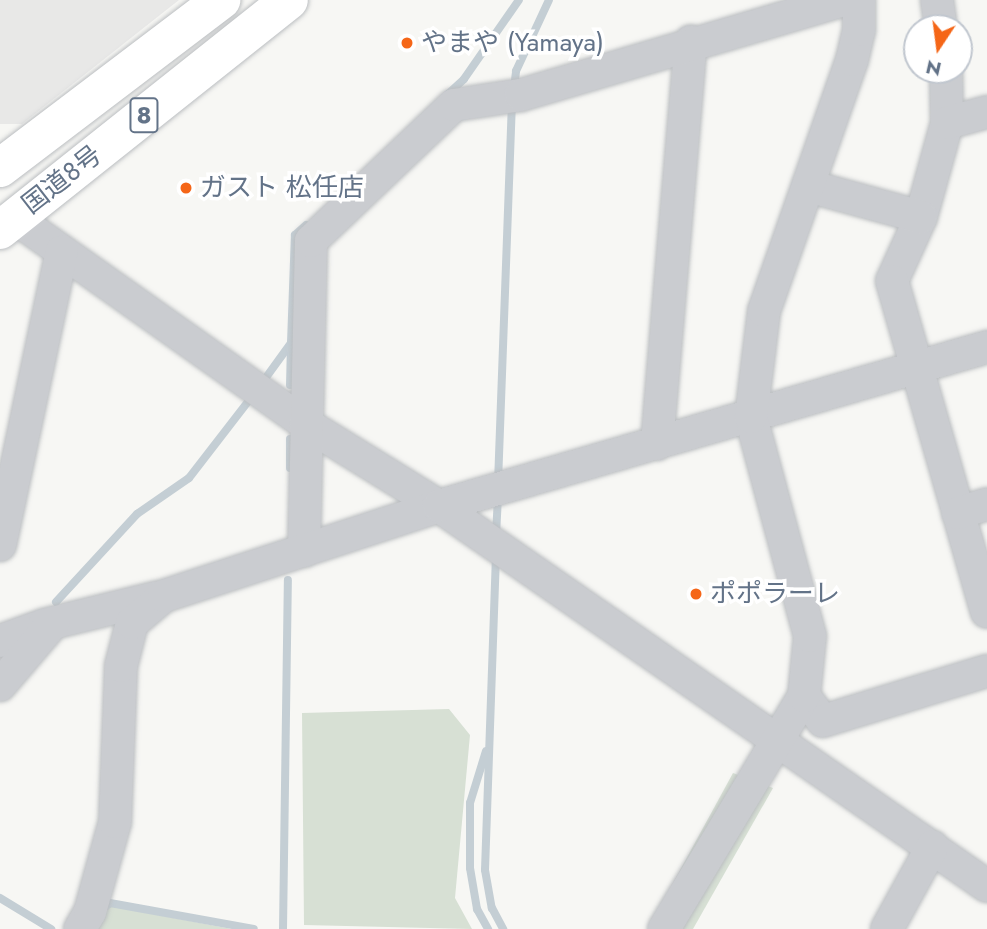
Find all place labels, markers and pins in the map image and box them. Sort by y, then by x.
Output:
place label: やまや (Yamaya) [421,27,604,59]
marker: やまや (Yamaya) [399,35,415,51]
place label: ガスト 松任店 [200,172,364,204]
marker: ガスト 松任店 [178,180,194,196]
place label: ポポラーレ [710,578,840,610]
marker: ポポラーレ [688,586,704,602]

